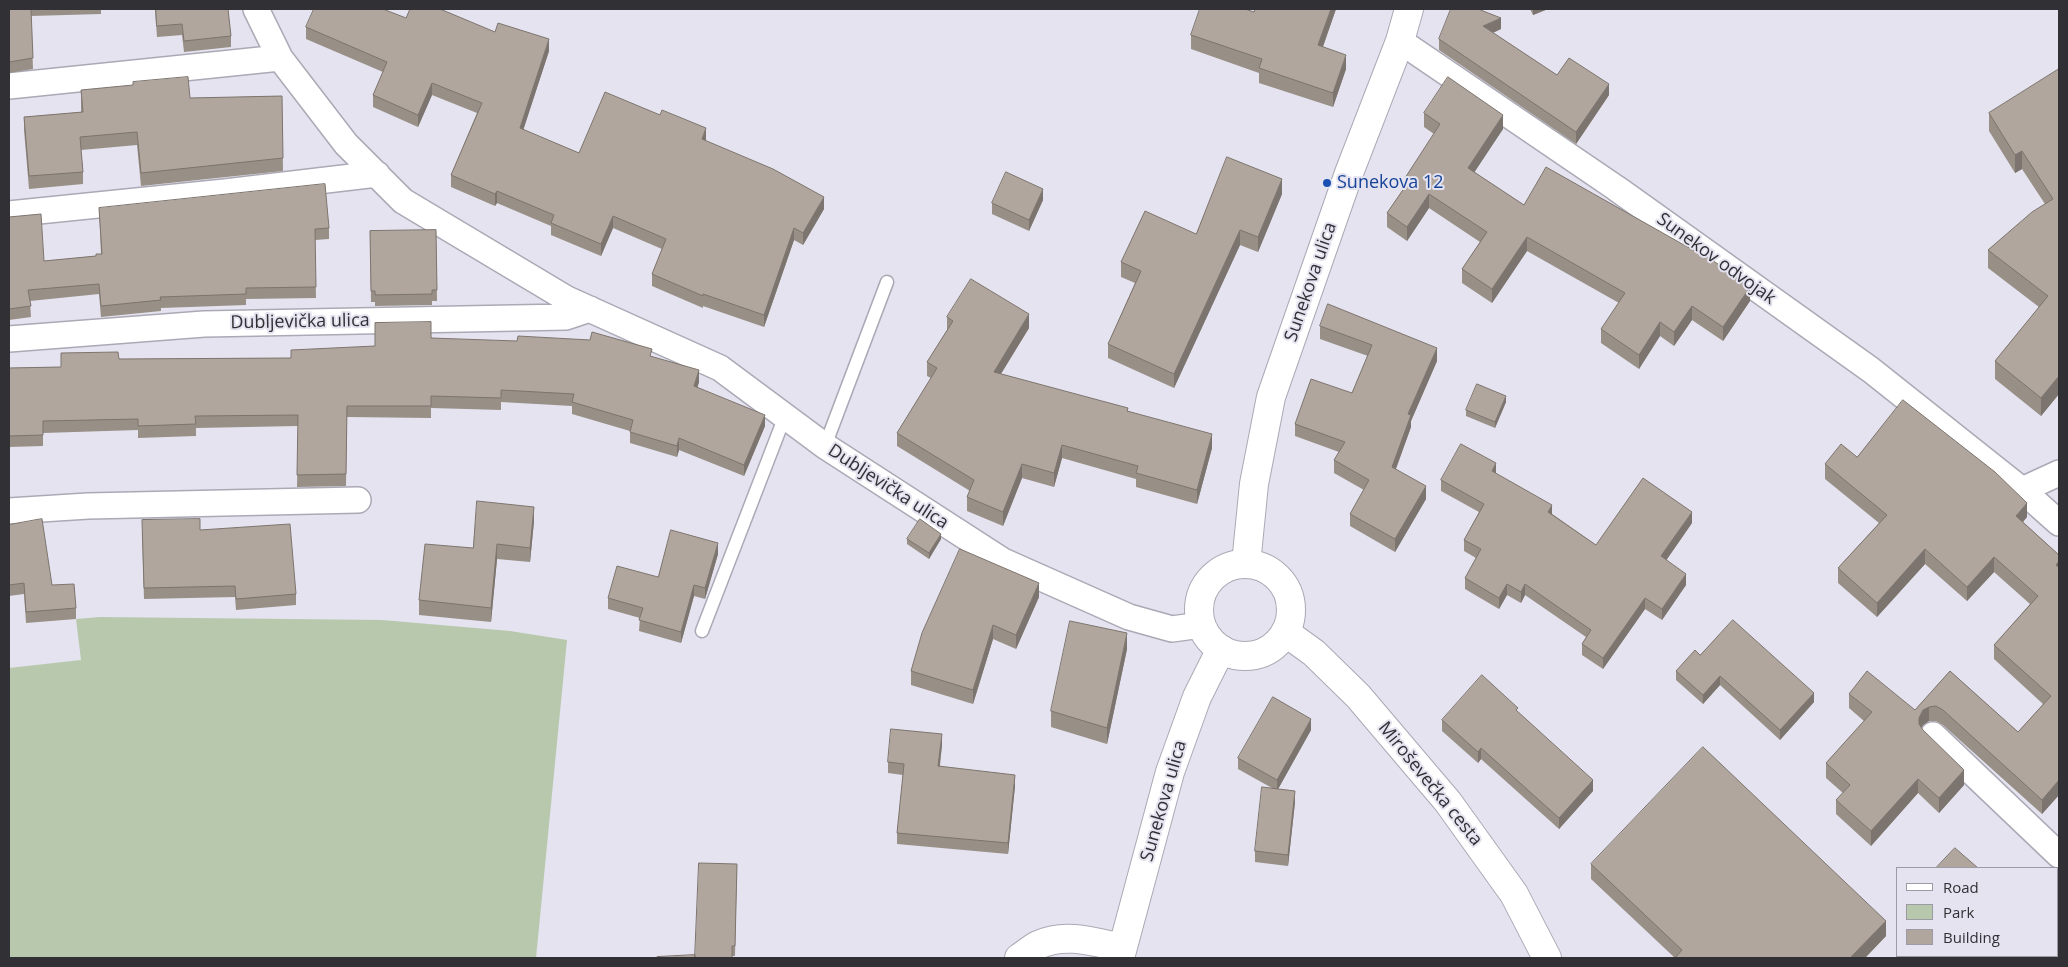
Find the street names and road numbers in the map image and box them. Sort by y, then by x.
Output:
street label: Sunekov odvojak [1652,209,1780,309]
street label: Sunekova ulica [1280,220,1342,344]
street label: Dubljevička ulica [230,310,370,334]
street label: Dubljevička ulica [824,440,952,534]
street label: Miroševečka cesta [1373,718,1487,850]
street label: Sunekova ulica [1136,738,1192,864]

